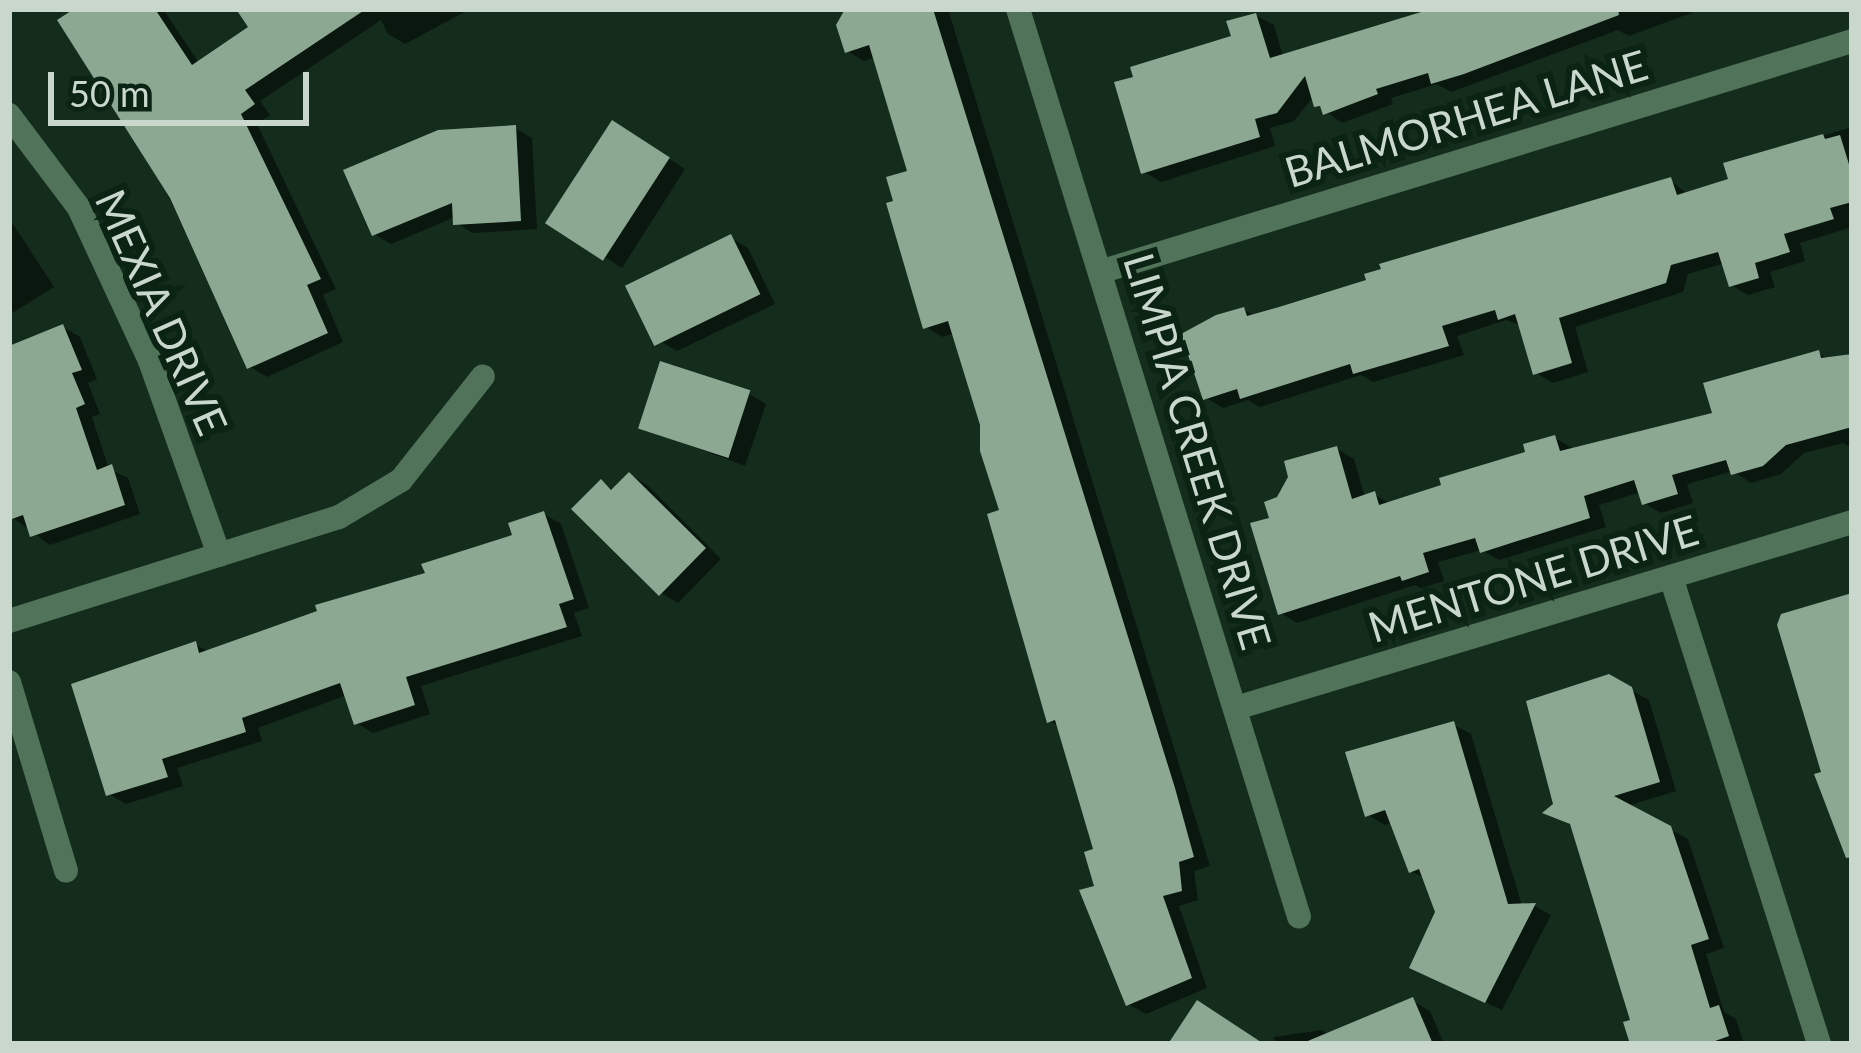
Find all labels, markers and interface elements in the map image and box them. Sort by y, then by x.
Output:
street label: BALMORHEA LANE [1278,39,1654,197]
scale bar [54,48,315,122]
text: 50 m [69,71,150,115]
street label: MEXIA DRIVE [85,181,239,443]
street label: LIMPIA CREEK DRIVE [1114,246,1282,656]
street label: MENTONE DRIVE [1362,504,1704,652]

